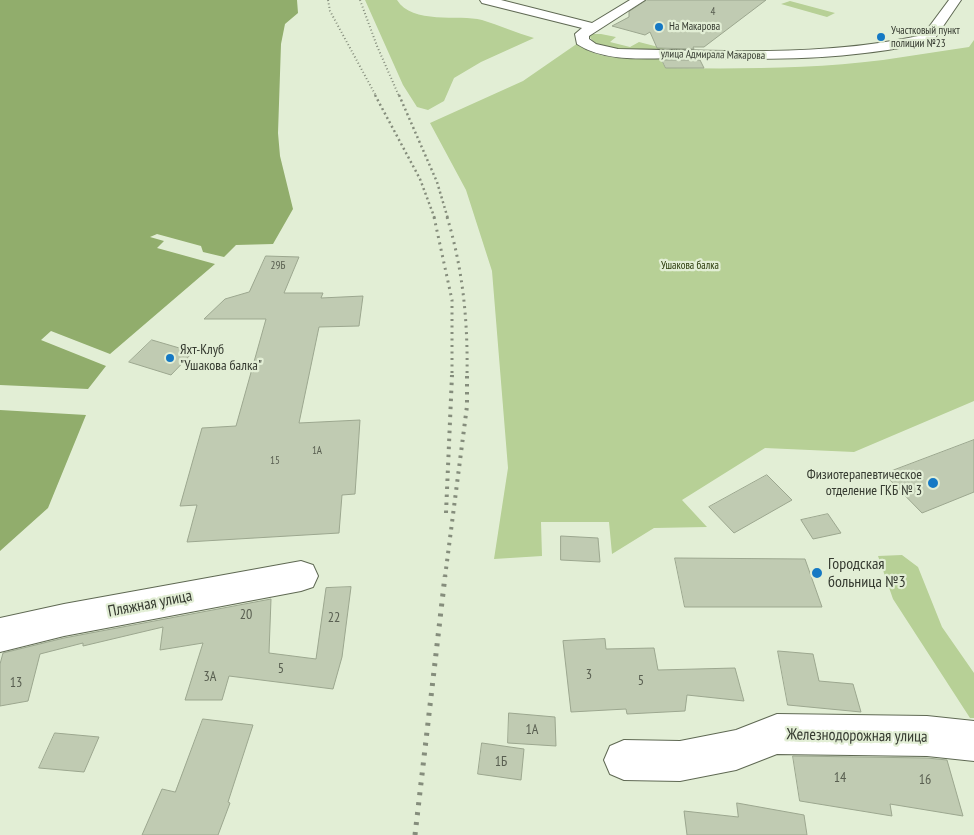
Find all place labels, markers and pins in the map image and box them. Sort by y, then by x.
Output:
place label: На Макарова [669,20,720,34]
marker: На Макарова [653,21,665,33]
place label: Участковый пункт полиции №23 [891,24,960,50]
marker: Участковый пункт полиции №23 [875,31,887,43]
place label: Яхт-Клуб "Ушакова балка" [180,342,262,374]
marker: Яхт-Клуб "Ушакова балка" [164,352,176,364]
place label: Физиотерапевтическое отделение ГКБ № 3 [807,467,922,500]
marker: Физиотерапевтическое отделение ГКБ № 3 [926,476,940,490]
place label: Городская больница №3 [828,554,906,592]
marker: Городская больница №3 [810,566,824,580]

